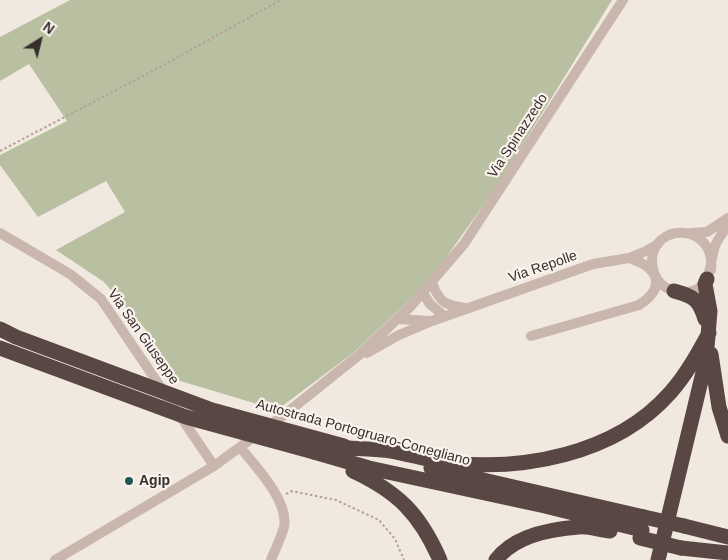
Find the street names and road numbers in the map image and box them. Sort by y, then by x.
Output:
street label: Via Spinazzedo [485,91,551,181]
street label: Via Repolle [507,247,579,287]
street label: Via San Giuseppe [104,286,182,388]
street label: Autostrada Portogruaro-Conegliano [254,396,472,470]

